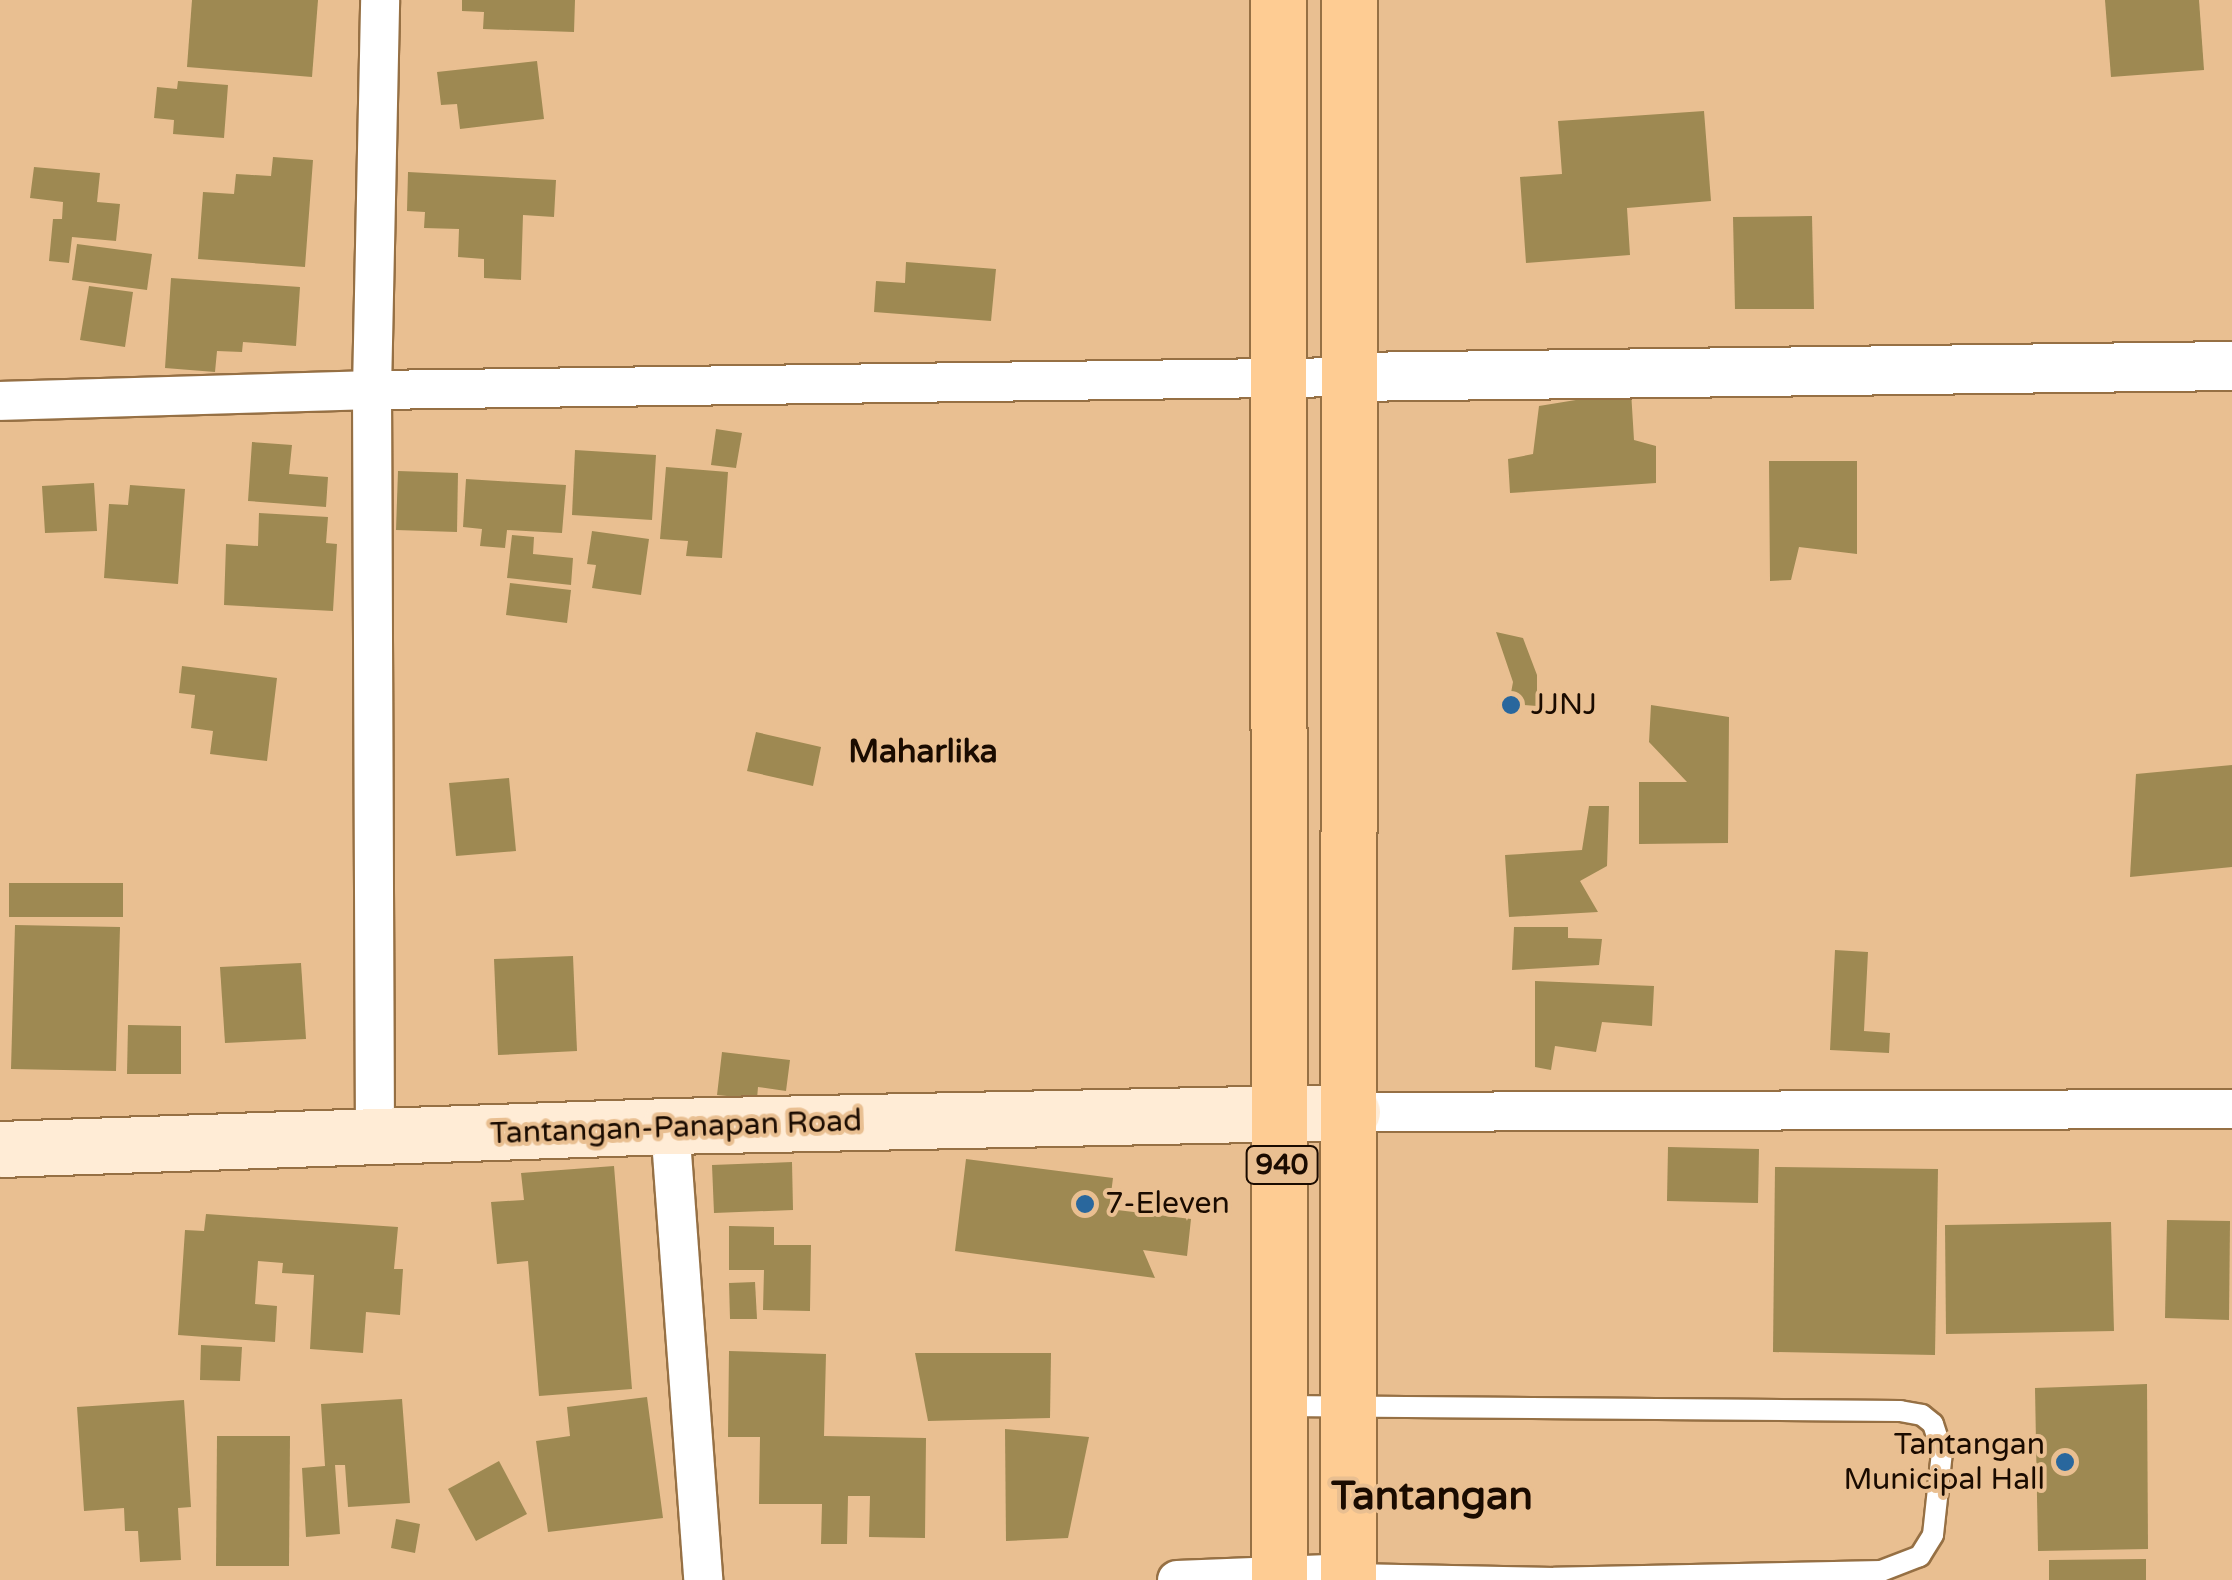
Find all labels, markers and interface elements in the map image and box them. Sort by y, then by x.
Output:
place label: JJNJ [1531,687,1597,723]
marker: JJNJ [1500,694,1522,716]
district label: Maharlika [848,733,998,771]
street label: Tantangan-Panapan Road [489,1104,863,1152]
road number: 940 [1244,1142,1320,1188]
place label: 7-Eleven [1105,1186,1230,1222]
marker: 7-Eleven [1074,1193,1096,1215]
place label: Tantangan Municipal Hall [1843,1427,2045,1498]
marker: Tantangan Municipal Hall [2054,1451,2076,1473]
district label: Tantangan [1331,1472,1533,1520]

